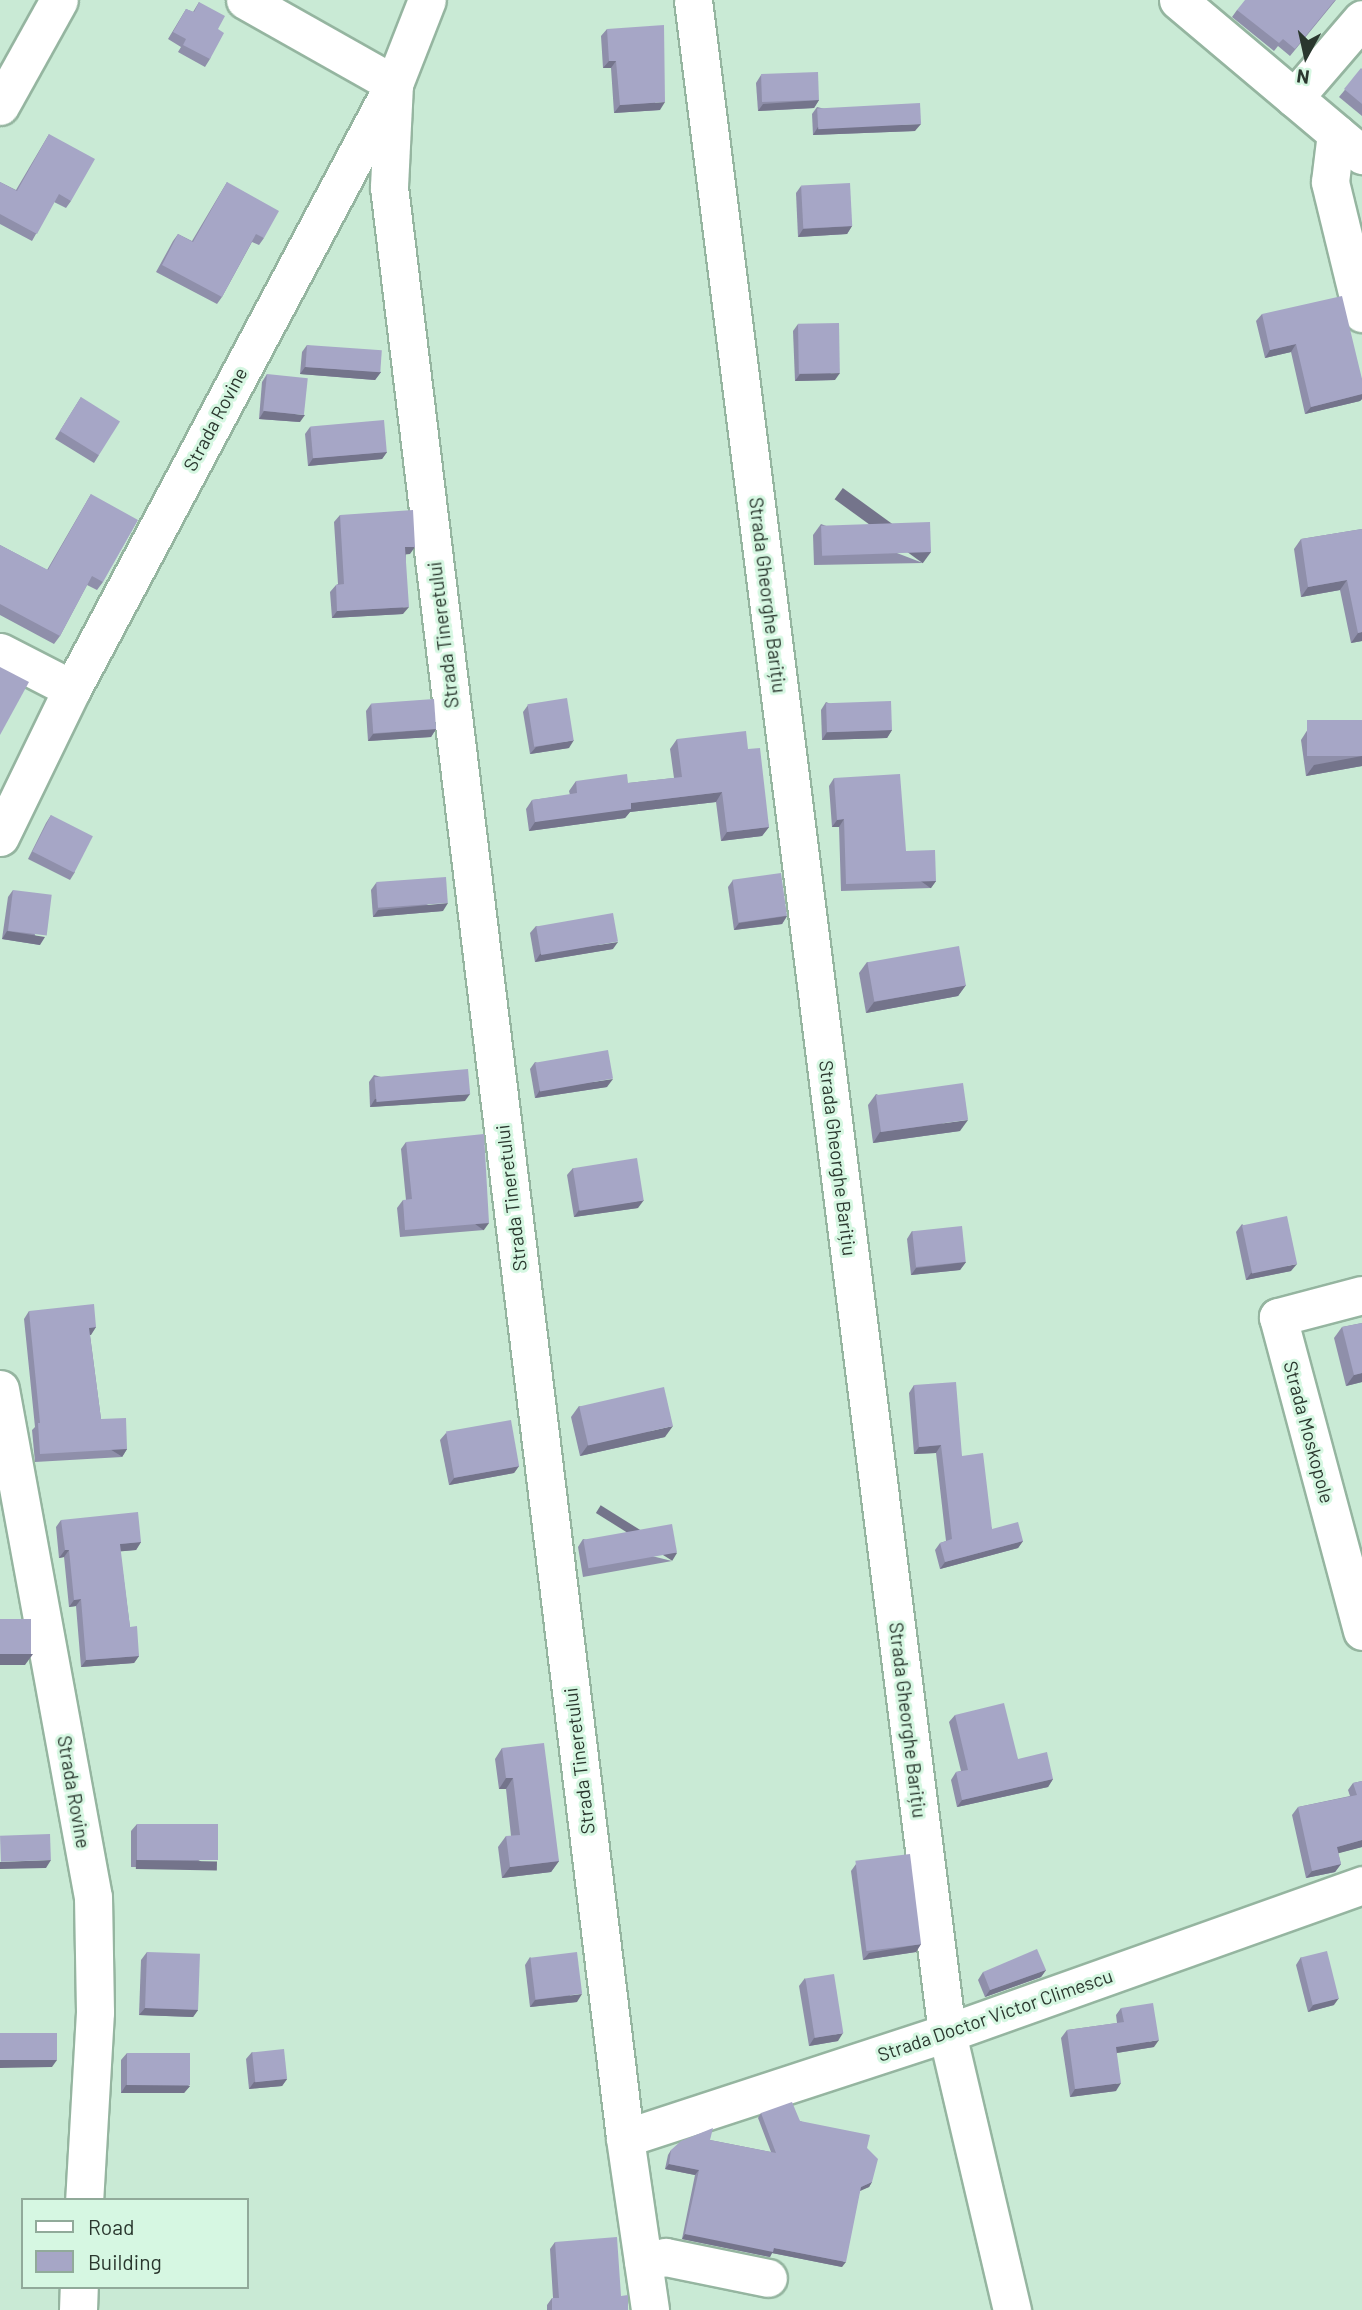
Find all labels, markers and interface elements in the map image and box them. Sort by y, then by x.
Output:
north arrow [1271,21,1341,91]
text: N [1295,65,1311,90]
street label: Strada Rovine [178,363,252,475]
street label: Strada Gheorghe Barițiu [745,496,791,694]
street label: Strada Tineretului [423,560,463,710]
street label: Strada Gheorghe Barițiu [815,1059,861,1257]
street label: Strada Tineretului [491,1123,531,1273]
street label: Strada Moskopole [1279,1358,1339,1506]
street label: Strada Gheorghe Barițiu [885,1621,931,1819]
street label: Strada Tineretului [559,1686,599,1836]
street label: Strada Rovine [53,1734,95,1850]
street label: Strada Doctor Victor Climescu [874,1964,1116,2066]
legend [21,2198,248,2289]
text: Road [88,2214,134,2239]
text: Building [88,2249,162,2274]

